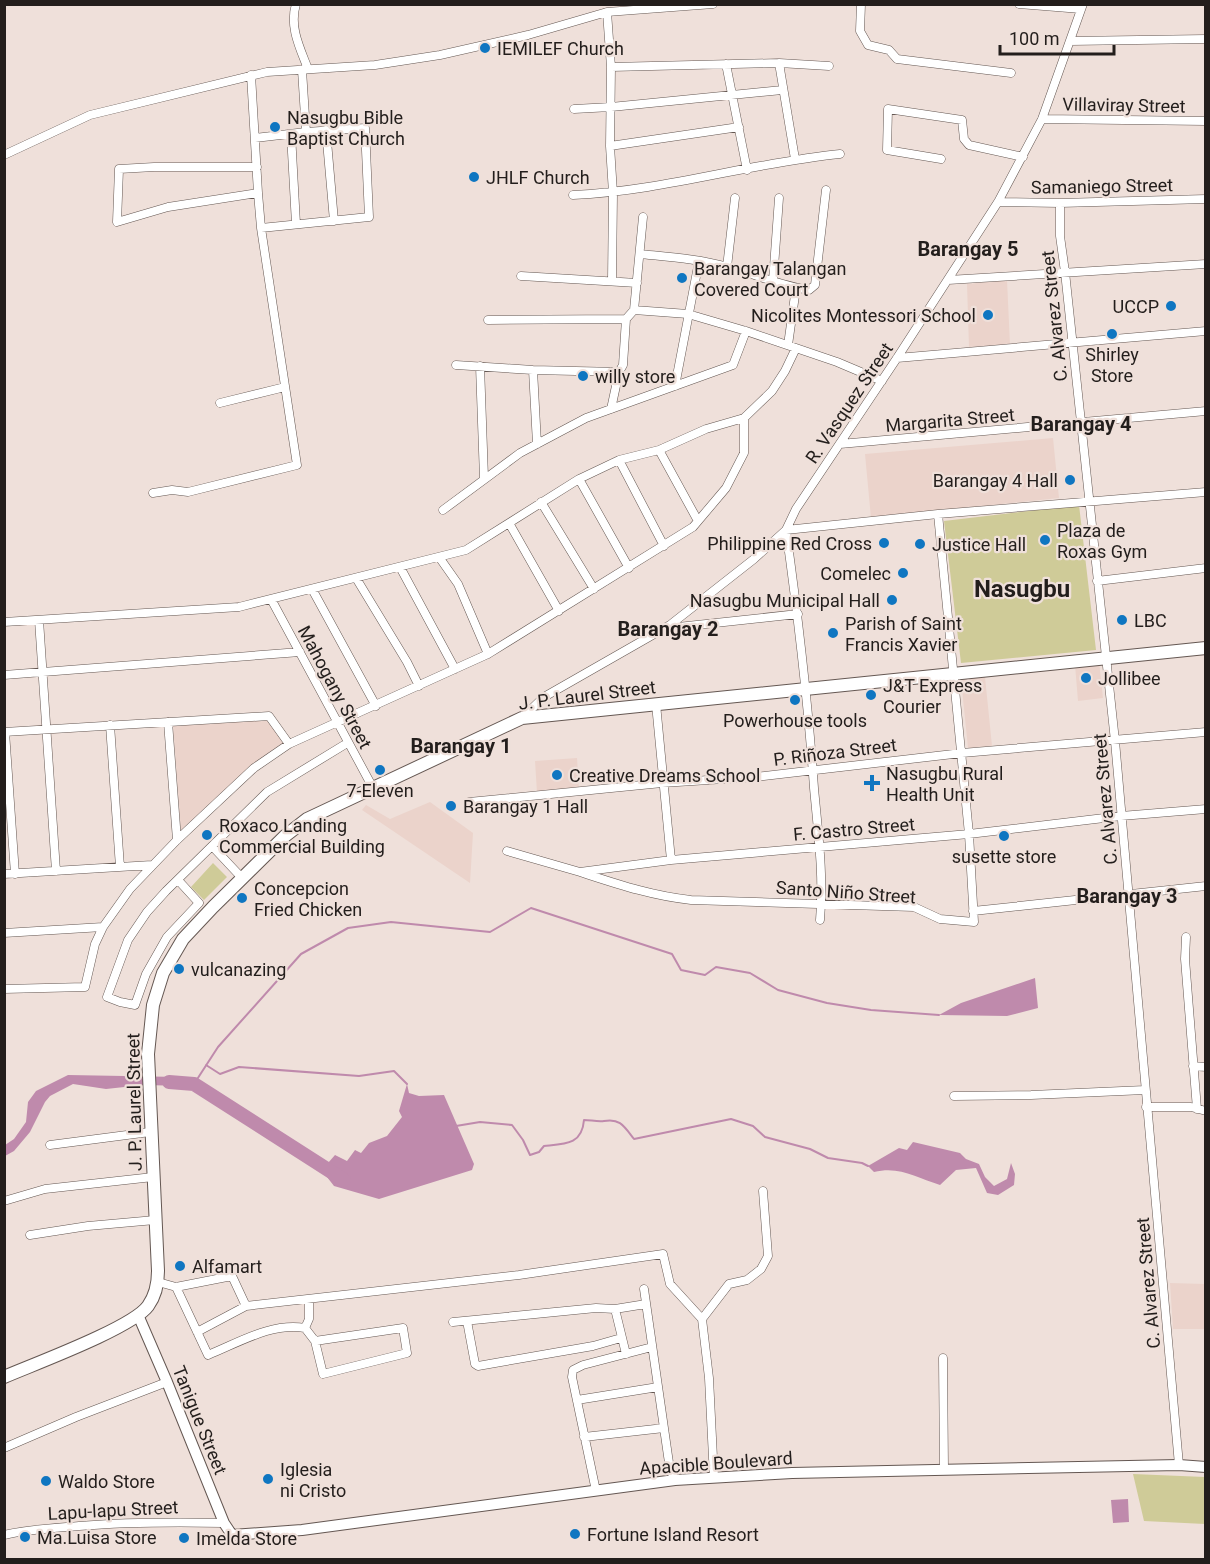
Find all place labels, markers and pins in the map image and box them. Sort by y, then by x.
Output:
place label: IEMILEF Church [497,38,624,59]
marker: IEMILEF Church [478,41,492,55]
place label: Nasugbu Bible Baptist Church [287,107,405,149]
marker: Nasugbu Bible Baptist Church [268,120,282,134]
place label: JHLF Church [486,167,590,188]
marker: JHLF Church [467,170,481,184]
place label: Barangay Talangan Covered Court [694,258,846,300]
marker: Barangay Talangan Covered Court [675,271,689,285]
place label: UCCP [1113,296,1159,317]
marker: UCCP [1164,299,1178,313]
place label: Nicolites Montessori School [751,305,976,326]
marker: Nicolites Montessori School [981,308,995,322]
marker: Shirley Store [1105,327,1119,341]
place label: Shirley Store [1085,344,1139,386]
place label: willy store [595,366,675,387]
marker: willy store [576,369,590,383]
place label: Barangay 4 Hall [933,470,1058,491]
marker: Barangay 4 Hall [1063,473,1077,487]
place label: Plaza de Roxas Gym [1057,520,1147,562]
place label: Philippine Red Cross [707,533,872,554]
marker: Plaza de Roxas Gym [1038,533,1052,547]
place label: Justice Hall [932,534,1026,555]
marker: Philippine Red Cross [877,536,891,550]
marker: Justice Hall [913,537,927,551]
place label: Comelec [820,563,891,584]
marker: Comelec [896,566,910,580]
place label: Nasugbu Municipal Hall [690,590,880,611]
marker: Nasugbu Municipal Hall [885,593,899,607]
place label: LBC [1134,610,1167,631]
place label: Parish of Saint Francis Xavier [845,613,962,655]
marker: LBC [1115,613,1129,627]
marker: Parish of Saint Francis Xavier [826,626,840,640]
place label: Jollibee [1098,668,1161,689]
marker: Jollibee [1079,671,1093,685]
place label: J&T Express Courier [883,675,982,717]
marker: J&T Express Courier [864,688,878,702]
marker: Powerhouse tools [788,693,802,707]
place label: Powerhouse tools [723,710,867,731]
marker: 7-Eleven [373,763,387,777]
place label: Nasugbu Rural Health Unit [886,763,1003,805]
place label: Creative Dreams School [569,765,760,786]
marker: Creative Dreams School [550,768,564,782]
marker: Nasugbu Rural Health Unit [863,774,881,792]
place label: 7-Eleven [346,780,414,801]
place label: Barangay 1 Hall [463,796,588,817]
marker: Barangay 1 Hall [444,799,458,813]
place label: Roxaco Landing Commercial Building [219,815,385,857]
marker: Roxaco Landing Commercial Building [200,828,214,842]
marker: susette store [997,829,1011,843]
place label: susette store [952,846,1056,867]
place label: Concepcion Fried Chicken [254,878,362,920]
marker: Concepcion Fried Chicken [235,891,249,905]
place label: vulcanazing [191,959,286,980]
marker: vulcanazing [172,962,186,976]
place label: Alfamart [192,1256,262,1277]
marker: Alfamart [173,1259,187,1273]
place label: Iglesia ni Cristo [280,1459,346,1501]
place label: Waldo Store [58,1471,155,1492]
marker: Iglesia ni Cristo [261,1472,275,1486]
marker: Waldo Store [39,1474,53,1488]
place label: Fortune Island Resort [587,1524,759,1545]
place label: Ma.Luisa Store [37,1527,157,1548]
marker: Fortune Island Resort [568,1527,582,1541]
place label: Imelda Store [196,1528,297,1549]
marker: Ma.Luisa Store [18,1530,32,1544]
marker: Imelda Store [177,1531,191,1545]

